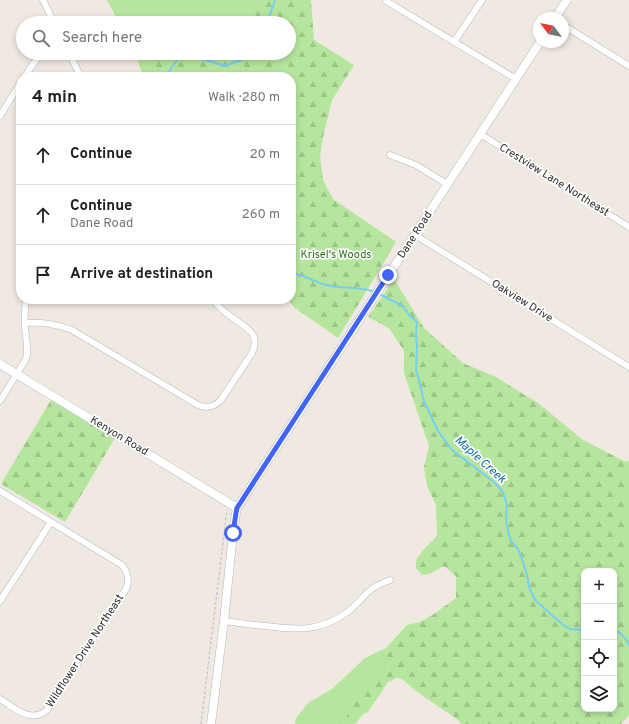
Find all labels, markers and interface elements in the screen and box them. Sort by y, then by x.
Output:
north arrow [533,12,569,48]
search box [16,16,296,60]
icon: search [30,27,52,49]
text: Search here [62,29,142,48]
text: 4 min [32,87,77,109]
text: Walk · 280 m [208,90,280,106]
street label: Crestview Lane Northeast [496,140,612,220]
icon: ahead [32,144,54,166]
text: Continue [70,145,132,164]
text: 20 m [250,147,280,163]
text: Continue [70,197,132,216]
icon: ahead [32,204,54,226]
text: 260 m [242,207,280,223]
street label: Dane Road [395,209,435,261]
text: Dane Road [70,216,133,232]
park label: Krisel's Woods [301,248,372,262]
icon: arrive [32,264,54,286]
text: Arrive at destination [70,265,213,284]
route end [379,266,397,284]
street label: Oakview Drive [489,277,555,326]
street label: Kenyon Road [87,413,151,459]
water label: Maple Creek [451,433,510,488]
route start [224,524,242,542]
map controls [581,568,617,712]
button: + [581,568,617,604]
street label: Wildflower Drive Northeast [43,592,127,710]
button: − [581,604,617,640]
button: locate [581,640,617,676]
button: layers [581,676,617,712]

